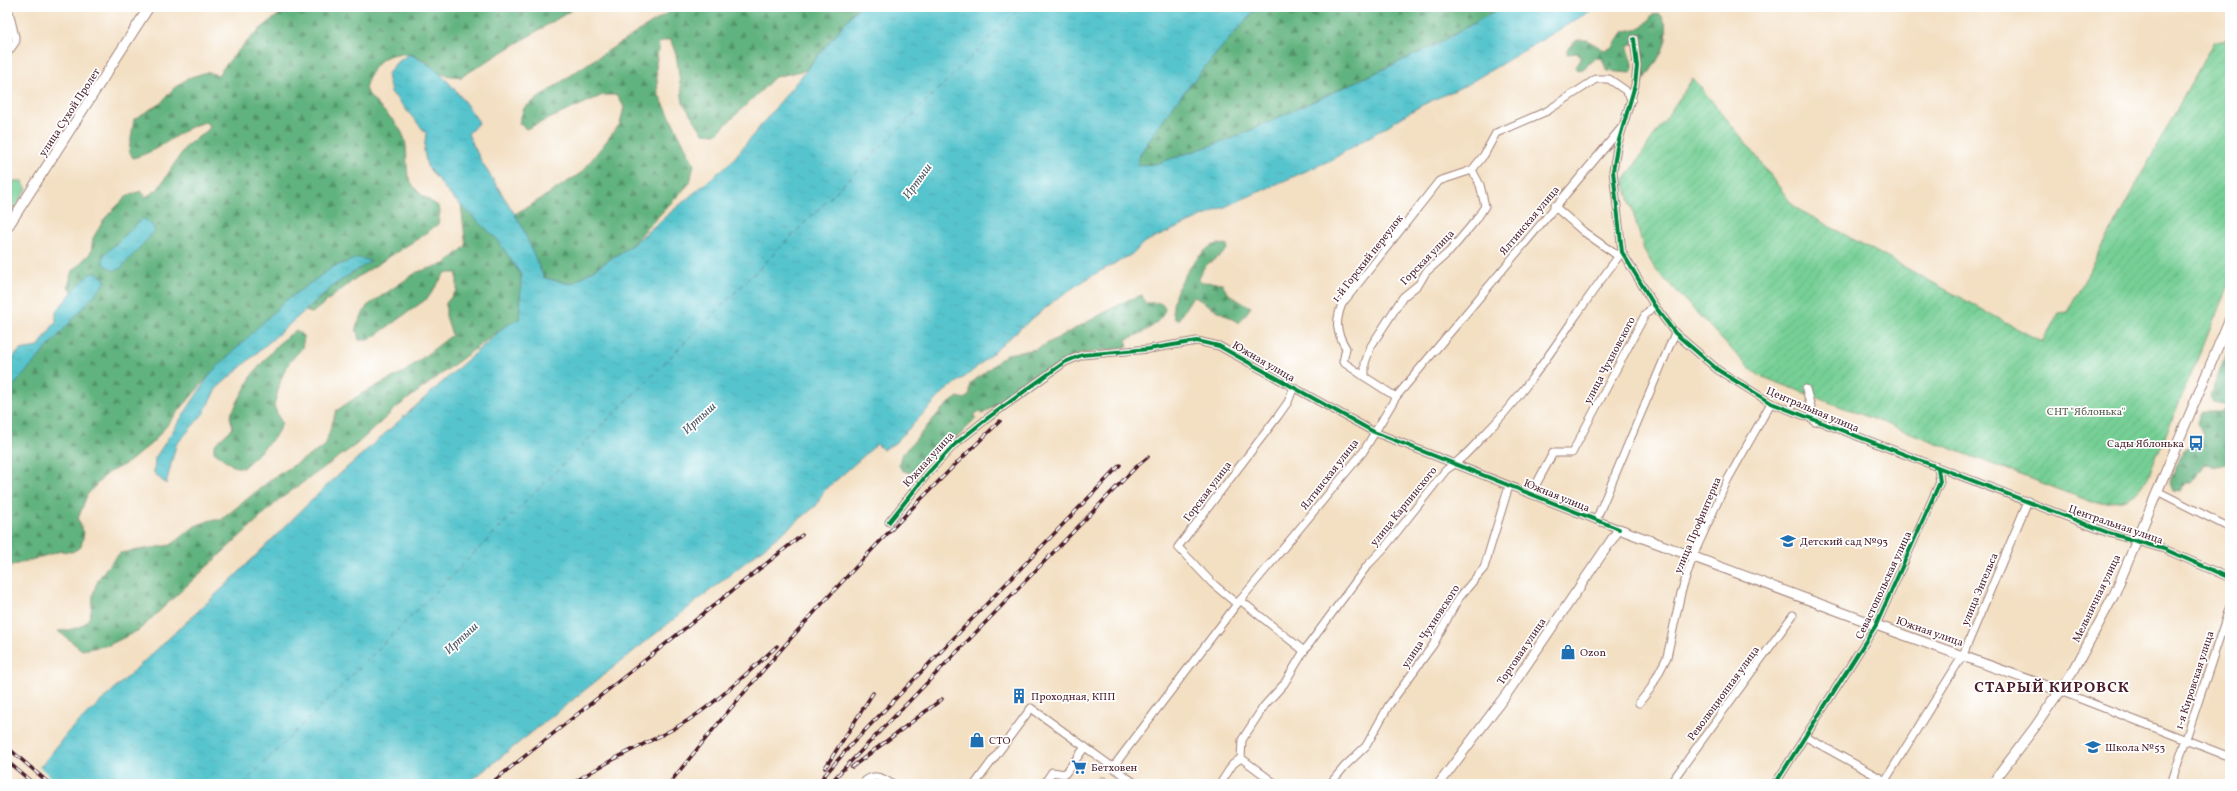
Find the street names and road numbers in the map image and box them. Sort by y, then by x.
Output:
street label: улица Сухой Пролет [36,65,105,160]
street label: Ялтинская улица [1497,183,1564,259]
street label: 1-й Горский переулок [1329,212,1407,306]
street label: Горская улица [1398,227,1459,289]
street label: улица Чухновского [1581,314,1640,407]
street label: Южная улица [1229,338,1298,387]
street label: Центральная улица [1764,384,1862,437]
street label: Южная улица [900,428,959,491]
street label: Ялтинская улица [1298,436,1363,514]
street label: Горская улица [1181,458,1236,525]
street label: улица Карпинского [1367,464,1441,550]
street label: улица Профинтерна [1671,475,1726,576]
street label: Южная улица [1521,476,1592,517]
street label: Центральная улица [2066,502,2166,549]
street label: Севастопольская улица [1853,529,1916,642]
street label: улица Энгельса [1958,550,2003,628]
street label: Мельничная улица [2070,552,2125,645]
street label: улица Чухновского [1399,582,1464,672]
street label: Южная улица [1894,614,1966,651]
street label: Торговая улица [1494,615,1550,688]
street label: 1-я Кировская улица [2172,629,2219,732]
street label: Революционная улица [1685,643,1764,744]

